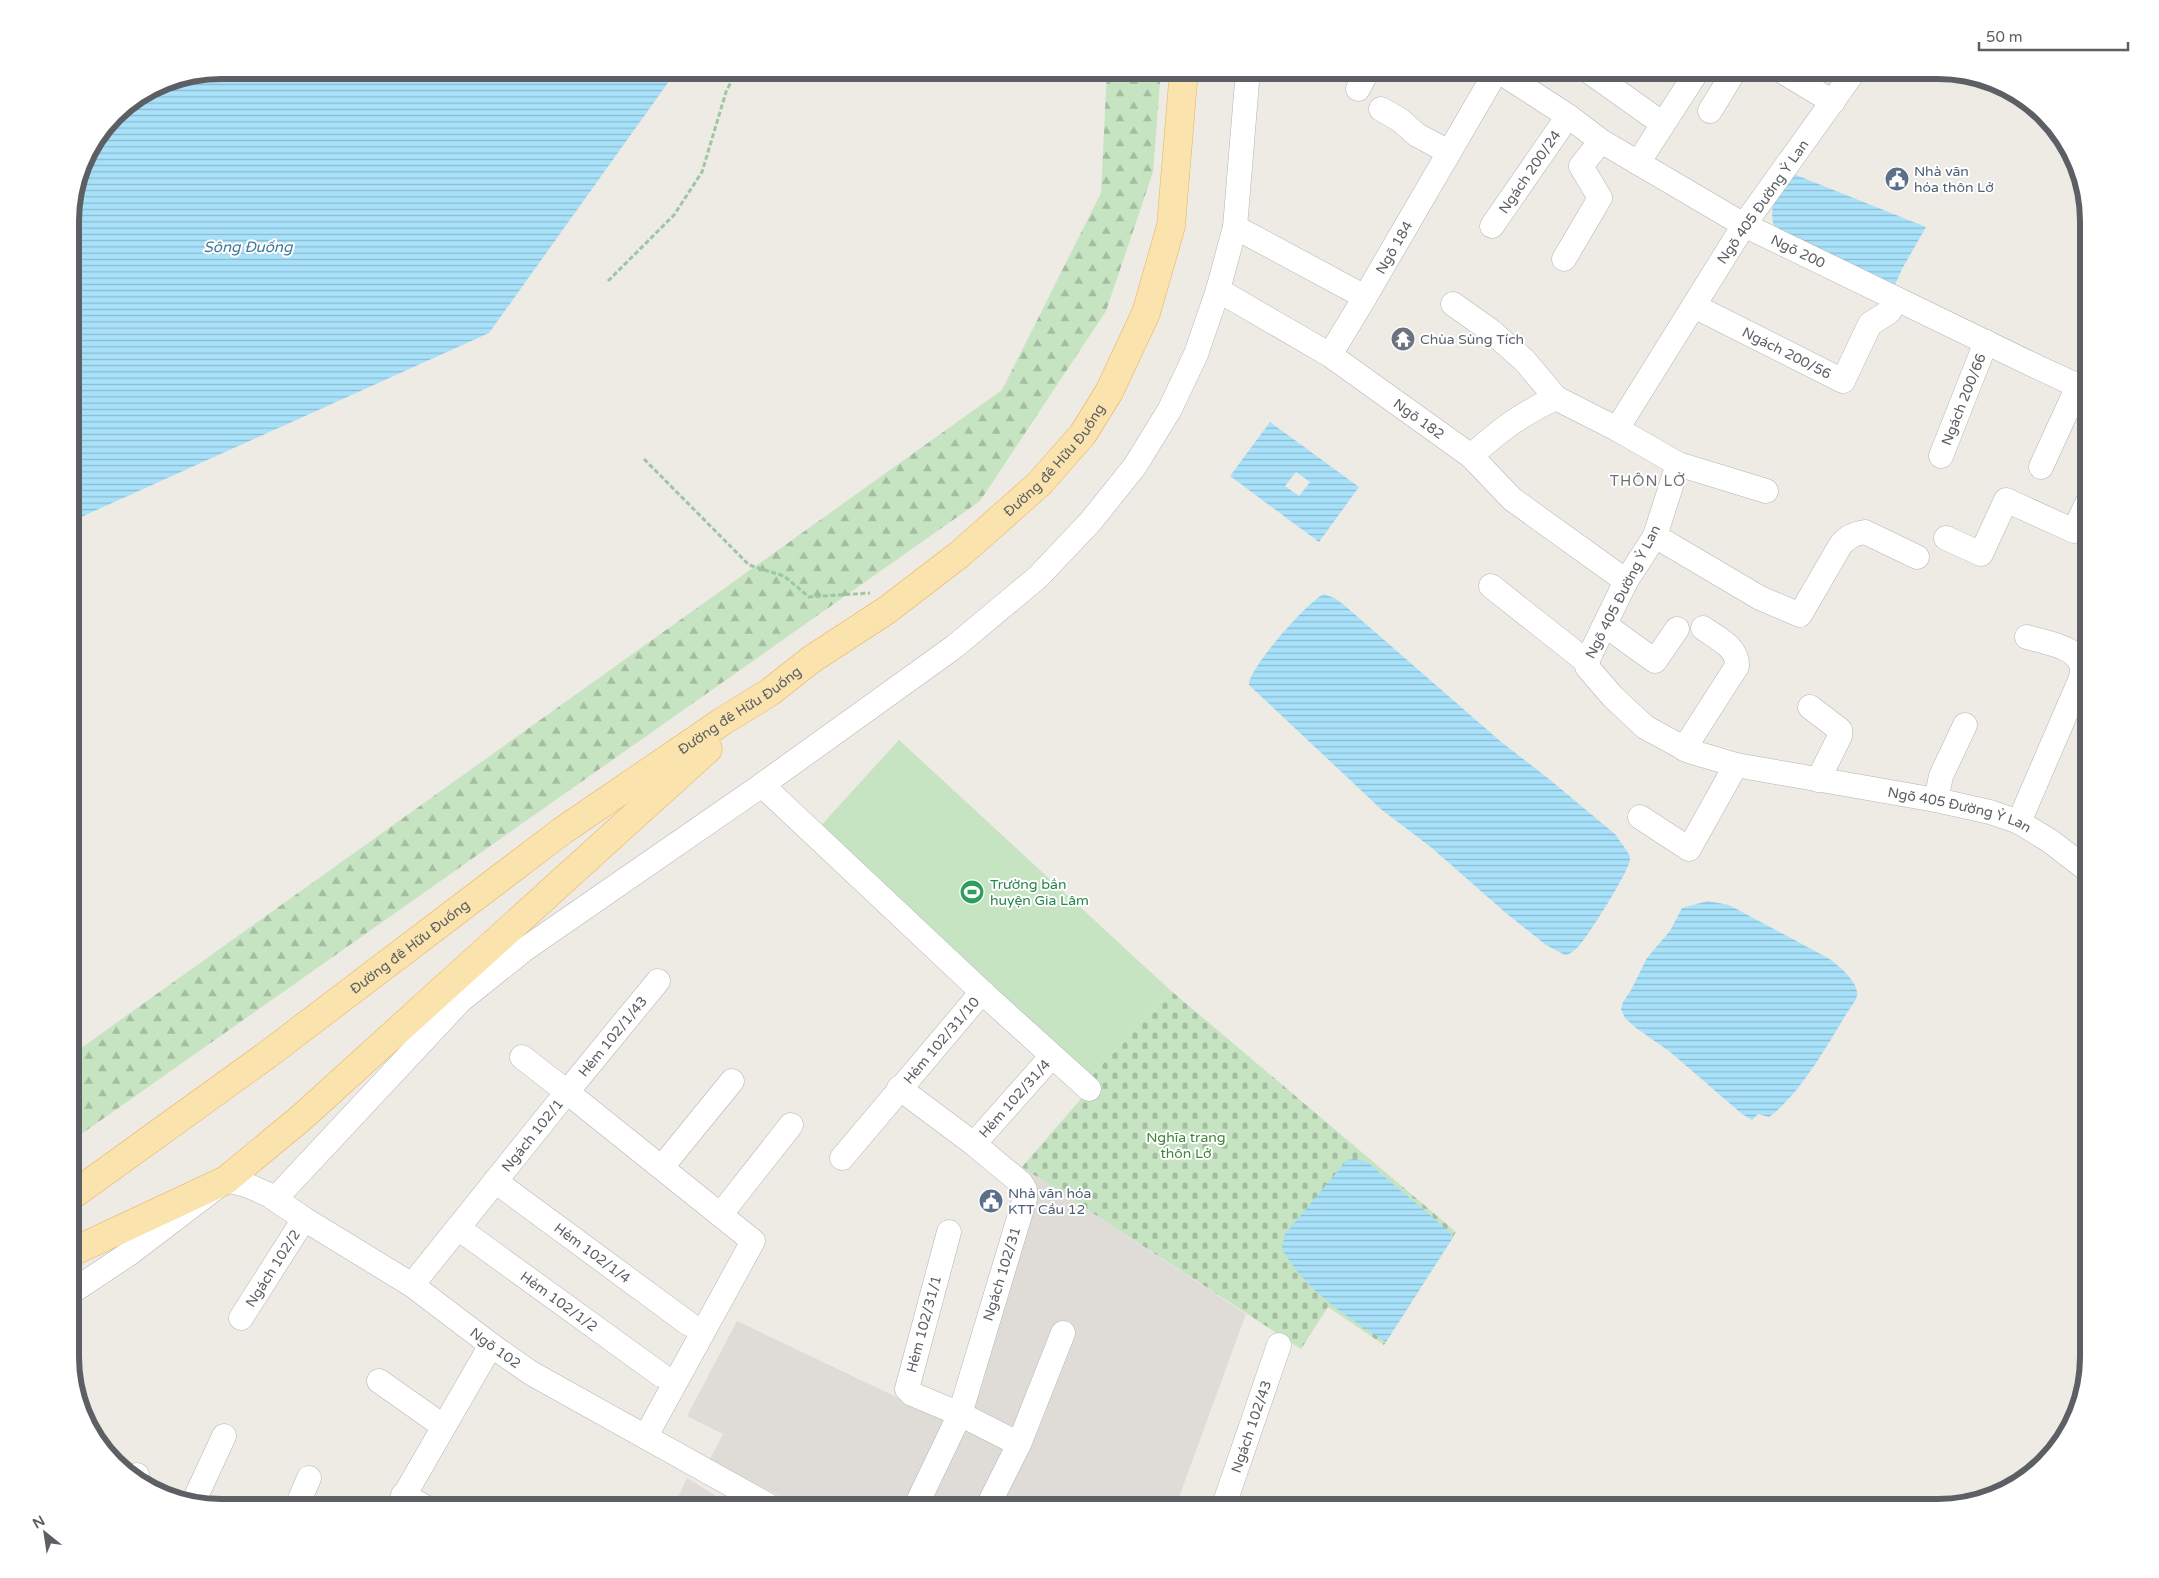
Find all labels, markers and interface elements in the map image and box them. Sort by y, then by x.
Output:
scale bar [1979,20,2128,52]
text: 50 m [1986,28,2023,46]
street label: Ngách 200/24 [1495,127,1564,217]
street label: Ngõ 405 Đường Ỷ Lan [1714,137,1812,267]
place label: Nhà văn hóa thôn Lở [1914,163,1994,196]
public building icon: Nhà văn hóa thôn Lở [1884,166,1910,192]
street label: Ngõ 184 [1372,218,1416,277]
street label: Ngõ 200 [1768,231,1828,272]
water label: Sông Đuống [204,238,294,256]
street label: Ngách 200/56 [1739,323,1834,382]
temple icon: Chùa Sùng Tích [1390,326,1416,352]
place label: Chùa Sùng Tích [1420,331,1524,348]
street label: Ngách 200/66 [1938,351,1989,448]
street label: Ngõ 182 [1390,395,1448,443]
street label: Đường đê Hữu Đuống [1000,401,1108,520]
district label: THÔN LỞ [1610,472,1686,490]
street label: Ngõ 405 Đường Ỷ Lan [1582,522,1664,662]
street label: Đường đê Hữu Đuống [675,662,804,758]
street label: Ngõ 405 Đường Ỷ Lan [1886,783,2035,836]
place label: Trường bắn huyện Gia Lâm [990,876,1089,909]
sports icon: Trường bắn huyện Gia Lâm [959,879,985,905]
street label: Đường đê Hữu Đuống [347,896,473,997]
street label: Hẻm 102/1/43 [575,993,651,1080]
street label: Hẻm 102/31/10 [900,993,983,1087]
street label: Hẻm 102/31/4 [975,1055,1054,1141]
street label: Ngách 102/1 [498,1095,567,1175]
park label: Nghĩa trang thôn Lở [1146,1129,1226,1162]
place label: Nhà văn hóa KTT Cầu 12 [1008,1185,1091,1218]
public building icon: Nhà văn hóa KTT Cầu 12 [978,1188,1004,1214]
street label: Hẻm 102/1/4 [551,1219,634,1287]
street label: Ngách 102/31 [980,1225,1024,1323]
street label: Ngách 102/2 [242,1226,304,1310]
street label: Hẻm 102/1/2 [517,1268,601,1335]
street label: Hẻm 102/31/1 [903,1274,945,1374]
street label: Ngõ 102 [467,1324,524,1372]
street label: Ngách 102/43 [1227,1378,1275,1475]
north arrow [20,1508,70,1558]
text: N [30,1512,48,1532]

